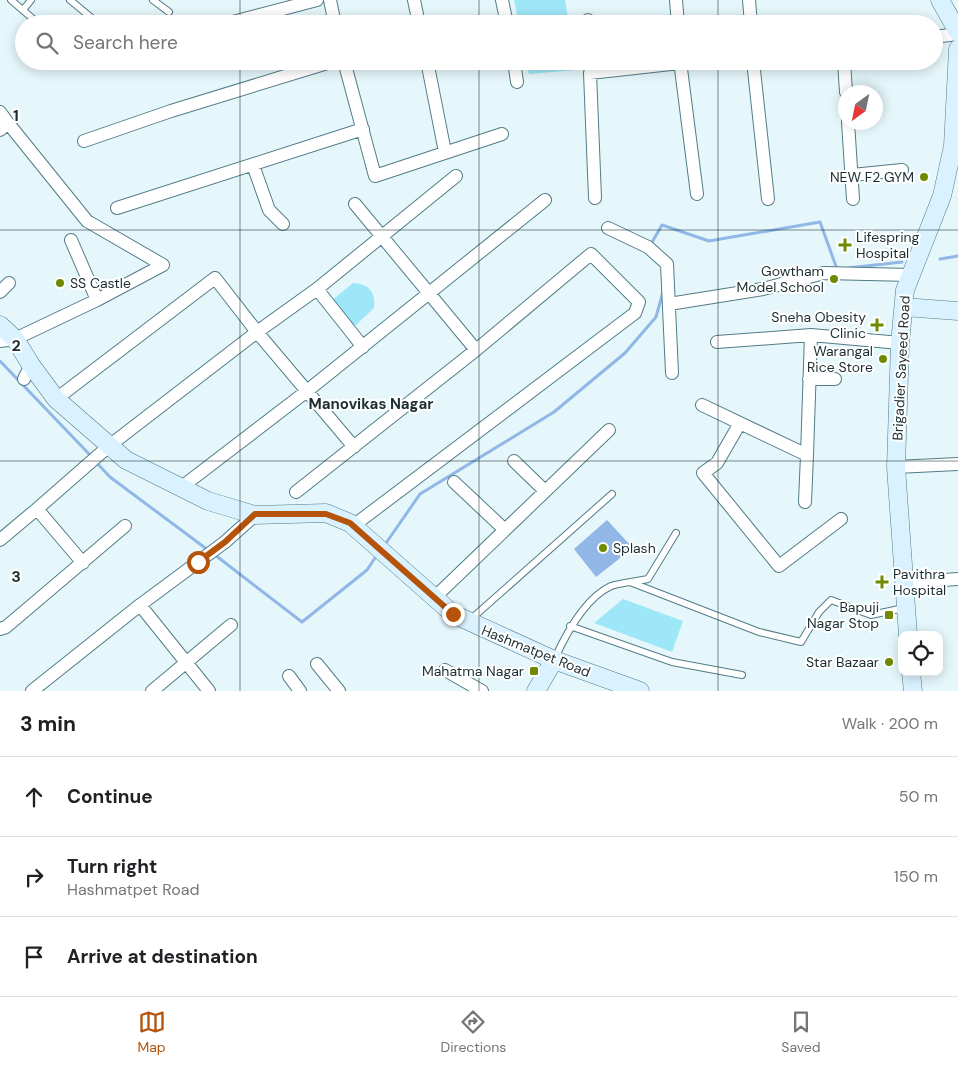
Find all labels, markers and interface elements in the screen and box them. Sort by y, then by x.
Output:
search box [15,15,943,70]
icon: search [33,29,61,57]
text: Search here [73,30,178,55]
north arrow [838,85,883,130]
text: 1 [13,105,19,126]
place label: NEW F2 GYM [830,168,914,186]
marker: NEW F2 GYM [918,171,930,183]
place label: Lifespring Hospital [856,228,920,262]
marker: Lifespring Hospital [838,238,852,252]
place label: Gowtham Model School [736,262,824,296]
marker: Gowtham Model School [828,273,840,285]
place label: SS Castle [70,274,131,292]
marker: SS Castle [54,277,66,289]
street label: Brigadier Sayeed Road [888,295,914,441]
place label: Sneha Obesity Clinic [771,308,866,342]
marker: Sneha Obesity Clinic [870,318,884,332]
text: 2 [11,335,21,356]
place label: Warangal Rice Store [807,342,873,376]
marker: Warangal Rice Store [877,353,889,365]
district label: Manovikas Nagar [309,394,434,414]
place label: Splash [613,539,656,557]
marker: Splash [597,542,609,554]
route start [187,551,210,574]
place label: Pavithra Hospital [893,565,946,599]
text: 3 [11,566,21,587]
marker: Pavithra Hospital [875,575,889,589]
place label: Bapuji Nagar Stop [807,598,879,632]
route end [442,603,465,626]
marker: Bapuji Nagar Stop [883,609,895,621]
street label: Hashmatpet Road [479,621,593,681]
map controls [898,631,943,676]
button: locate [898,631,943,676]
place label: Star Bazaar [806,653,879,671]
marker: Star Bazaar [883,656,895,668]
place label: Mahatma Nagar [422,662,524,680]
marker: Mahatma Nagar [528,665,540,677]
text: 3 min [20,710,76,738]
text: Walk · 200 m [842,713,938,734]
icon: ahead [20,783,48,811]
text: Continue [67,784,153,809]
text: 50 m [899,786,938,807]
text: Turn right [67,854,157,879]
icon: right [20,863,48,891]
text: 150 m [894,866,938,887]
text: Hashmatpet Road [67,879,199,900]
icon: arrive [20,943,48,971]
text: Arrive at destination [67,944,258,969]
tab: Map [137,1008,166,1056]
tab: Directions [441,1008,506,1056]
tab: Saved [781,1008,821,1056]

